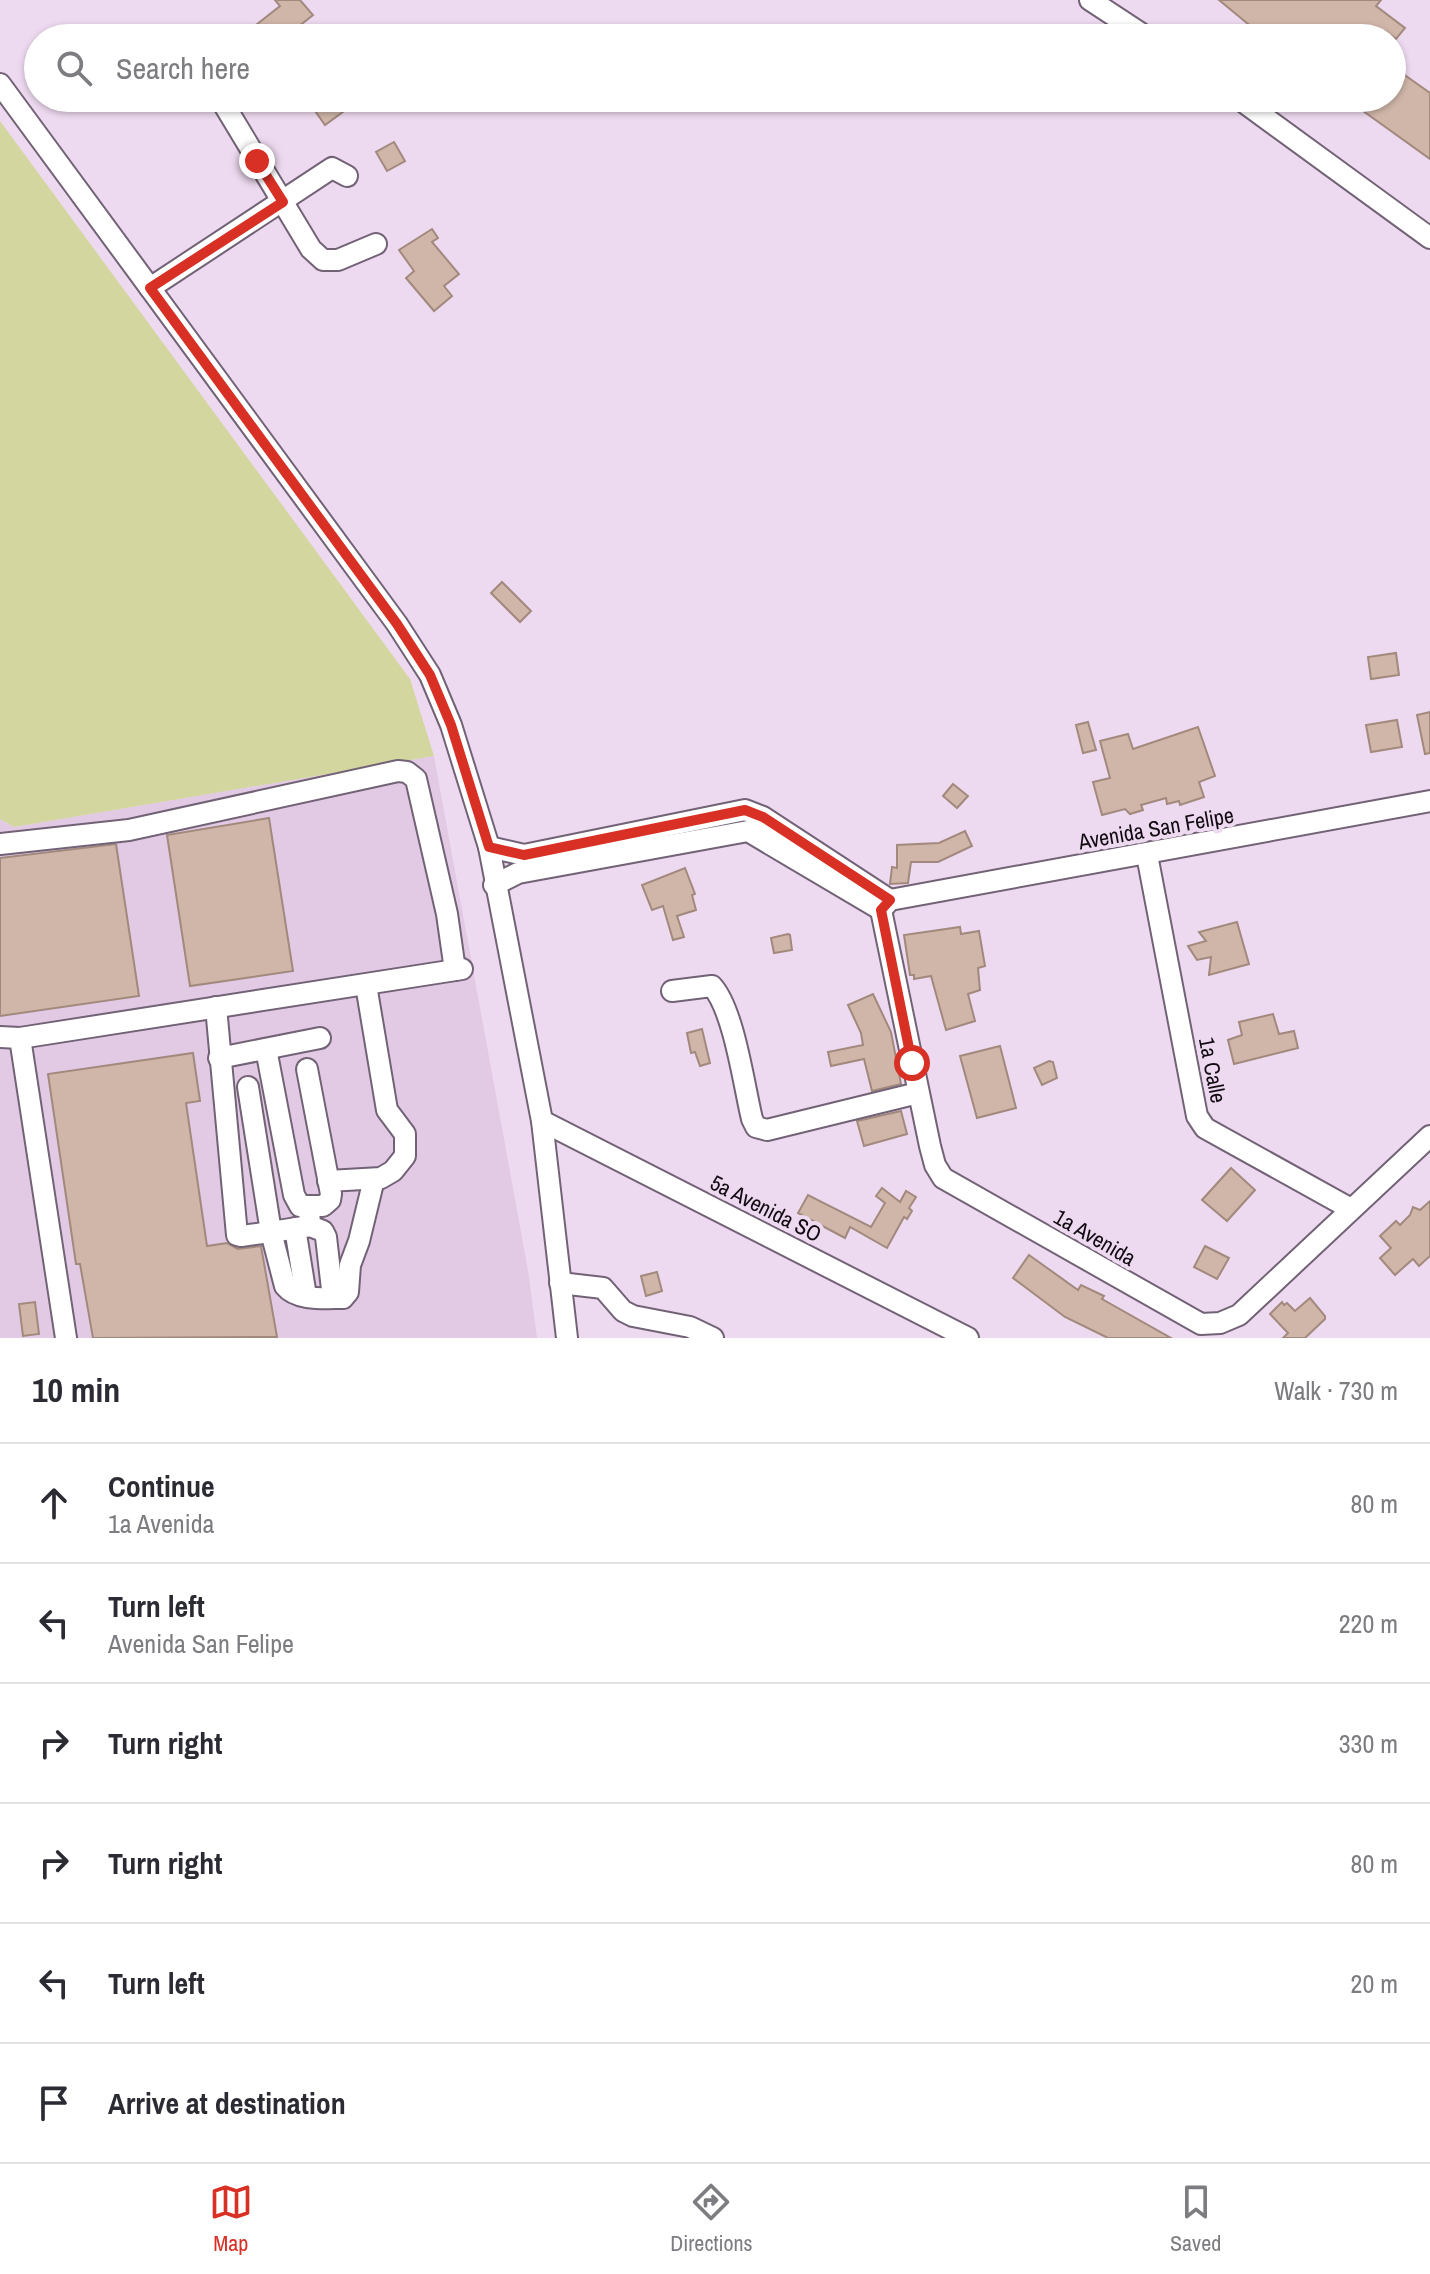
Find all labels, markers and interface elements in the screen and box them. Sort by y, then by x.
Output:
search box [24,24,1406,112]
icon: search [52,46,96,90]
text: Search here [116,48,250,88]
route end [239,143,275,179]
street label: Avenida San Felipe [1075,800,1236,857]
street label: 1a Calle [1192,1035,1234,1105]
route start [894,1045,930,1081]
street label: 5a Avenida SO [705,1167,827,1249]
street label: 1a Avenida [1049,1202,1141,1272]
text: 10 min [32,1367,120,1413]
text: Walk · 730 m [1274,1373,1398,1408]
text: Continue [108,1466,215,1506]
icon: ahead [32,1481,76,1525]
text: 80 m [1351,1486,1398,1521]
text: 1a Avenida [108,1506,214,1541]
text: Turn left [108,1586,205,1626]
icon: left [32,1601,76,1645]
text: 220 m [1339,1606,1398,1641]
text: Avenida San Felipe [108,1626,294,1661]
icon: right [32,1721,76,1765]
text: Turn right [108,1723,222,1763]
text: 330 m [1339,1726,1398,1761]
icon: right [32,1841,76,1885]
text: Turn right [108,1843,222,1883]
text: 80 m [1351,1846,1398,1881]
icon: left [32,1961,76,2005]
text: Turn left [108,1963,205,2003]
text: 20 m [1351,1966,1398,2001]
icon: arrive [32,2081,76,2125]
text: Arrive at destination [108,2083,346,2123]
tab: Map [209,2180,253,2258]
tab: Directions [670,2180,753,2258]
tab: Saved [1170,2180,1221,2258]

